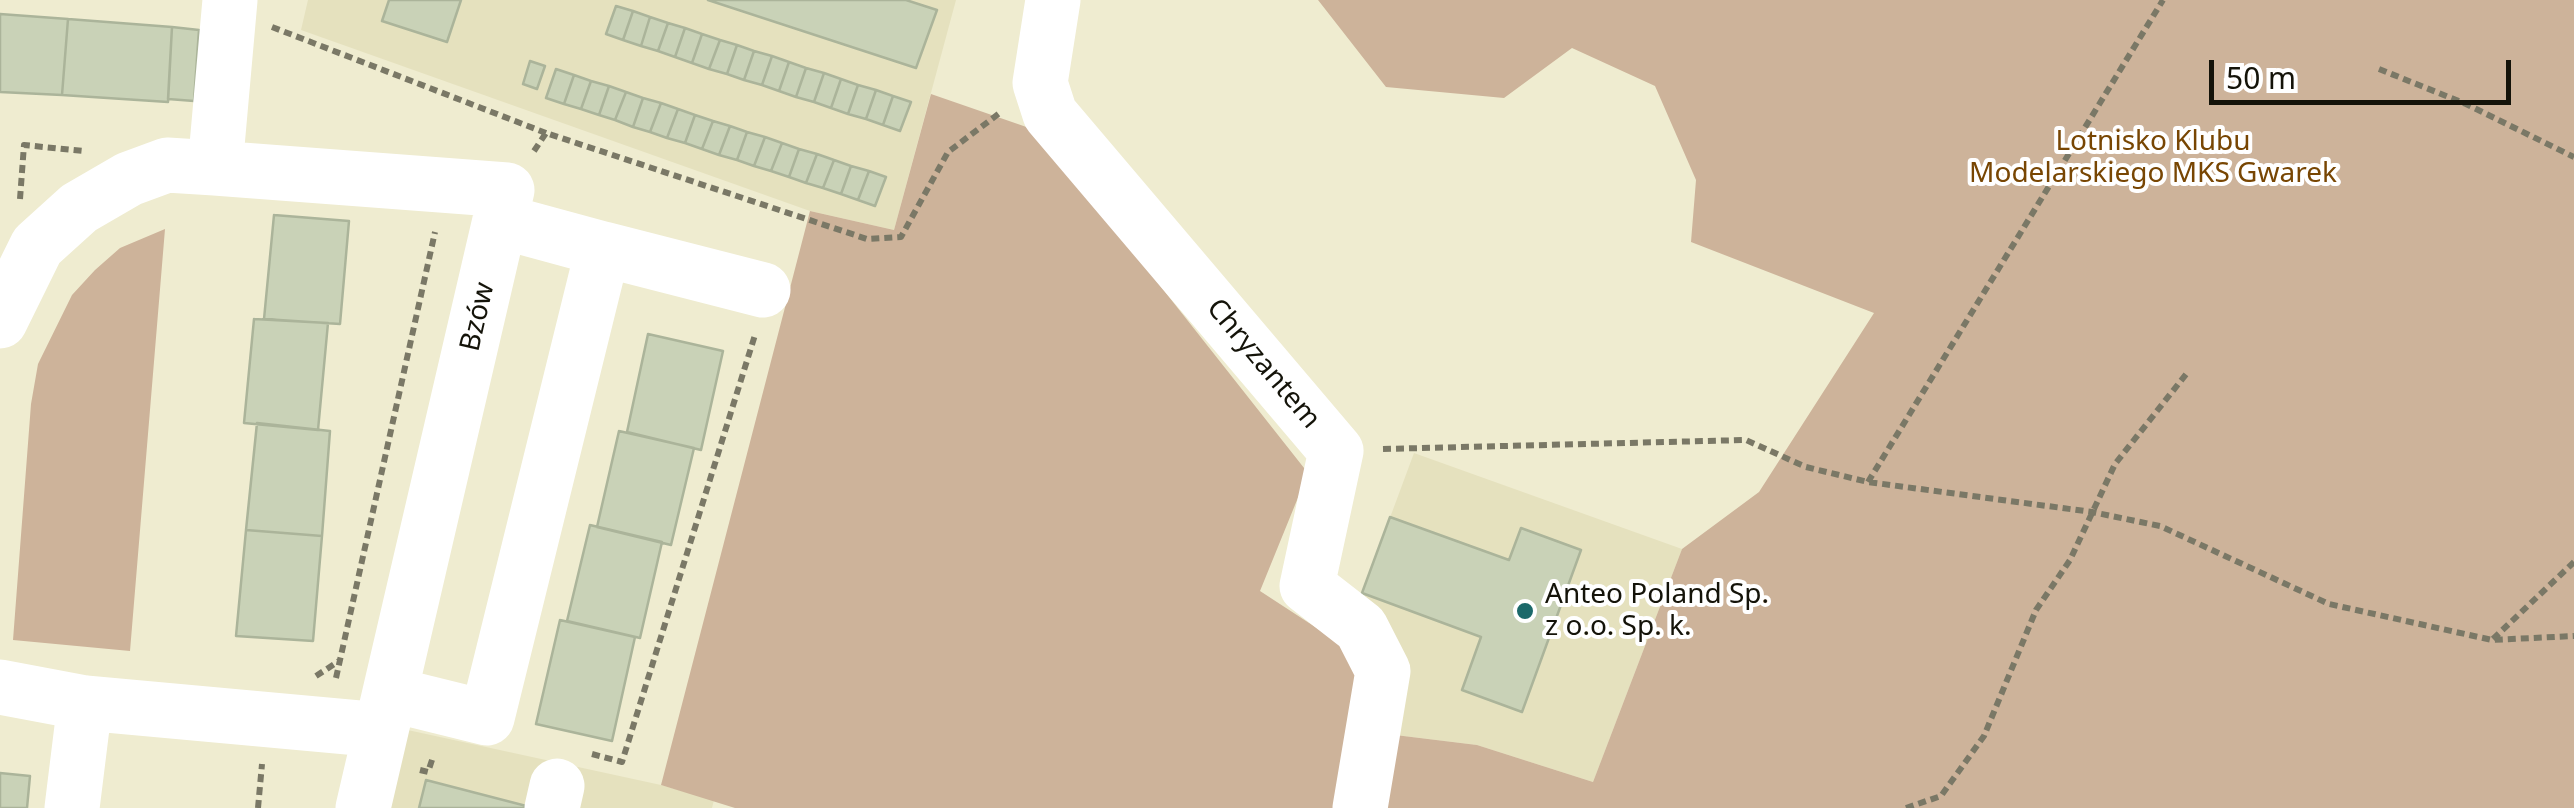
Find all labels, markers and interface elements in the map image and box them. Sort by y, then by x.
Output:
scale bar [2214,40,2516,102]
text: 50 m [2226,57,2296,98]
park label: Lotnisko Klubu Modelarskiego MKS Gwarek [1969,125,2337,191]
street label: Bzów [454,279,502,355]
street label: Chryzantem [1199,292,1327,436]
place label: Anteo Poland Sp. z o.o. Sp. k. [1545,578,1769,644]
marker: Anteo Poland Sp. z o.o. Sp. k. [1514,600,1536,622]

